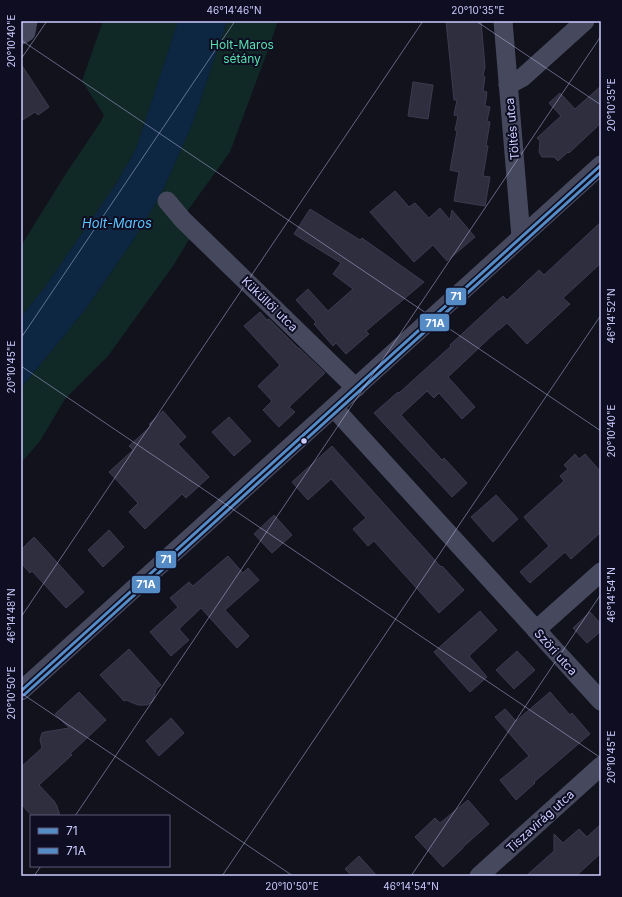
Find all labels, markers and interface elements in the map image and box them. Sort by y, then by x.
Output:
text: 46°14'46"N [207,4,261,16]
text: 20°10'35"E [451,4,505,16]
text: 20°10'40"E [5,14,17,68]
park label: Holt-Maros sétány [210,37,274,66]
text: 20°10'35"E [605,78,617,132]
street label: Töltés utca [502,97,522,161]
water label: Holt-Maros [82,215,152,231]
street label: Küküllői utca [239,273,301,335]
line badge: 71 [445,287,467,306]
text: 46°14'52"N [605,288,617,344]
text: 71 [450,289,462,303]
line badge: 71A [419,313,450,332]
text: 71A [425,316,445,330]
text: 20°10'45"E [5,341,17,393]
text: 20°10'40"E [605,404,617,458]
unlabelled marker [299,436,309,446]
line badge: 71 [155,550,177,569]
text: 71 [160,552,172,566]
text: 46°14'54"N [605,567,617,623]
line badge: 71A [131,575,161,594]
text: 71A [136,577,156,591]
text: 46°14'48"N [5,589,17,643]
street label: Szöri utca [531,626,581,678]
text: 20°10'50"E [5,666,17,720]
text: 20°10'45"E [605,731,617,783]
street label: Tiszavirág utca [503,787,577,855]
legend [30,815,170,867]
text: 71 [66,823,78,838]
text: 71A [66,843,86,858]
text: 20°10'50"E [265,880,319,892]
text: 46°14'54"N [383,880,439,892]

